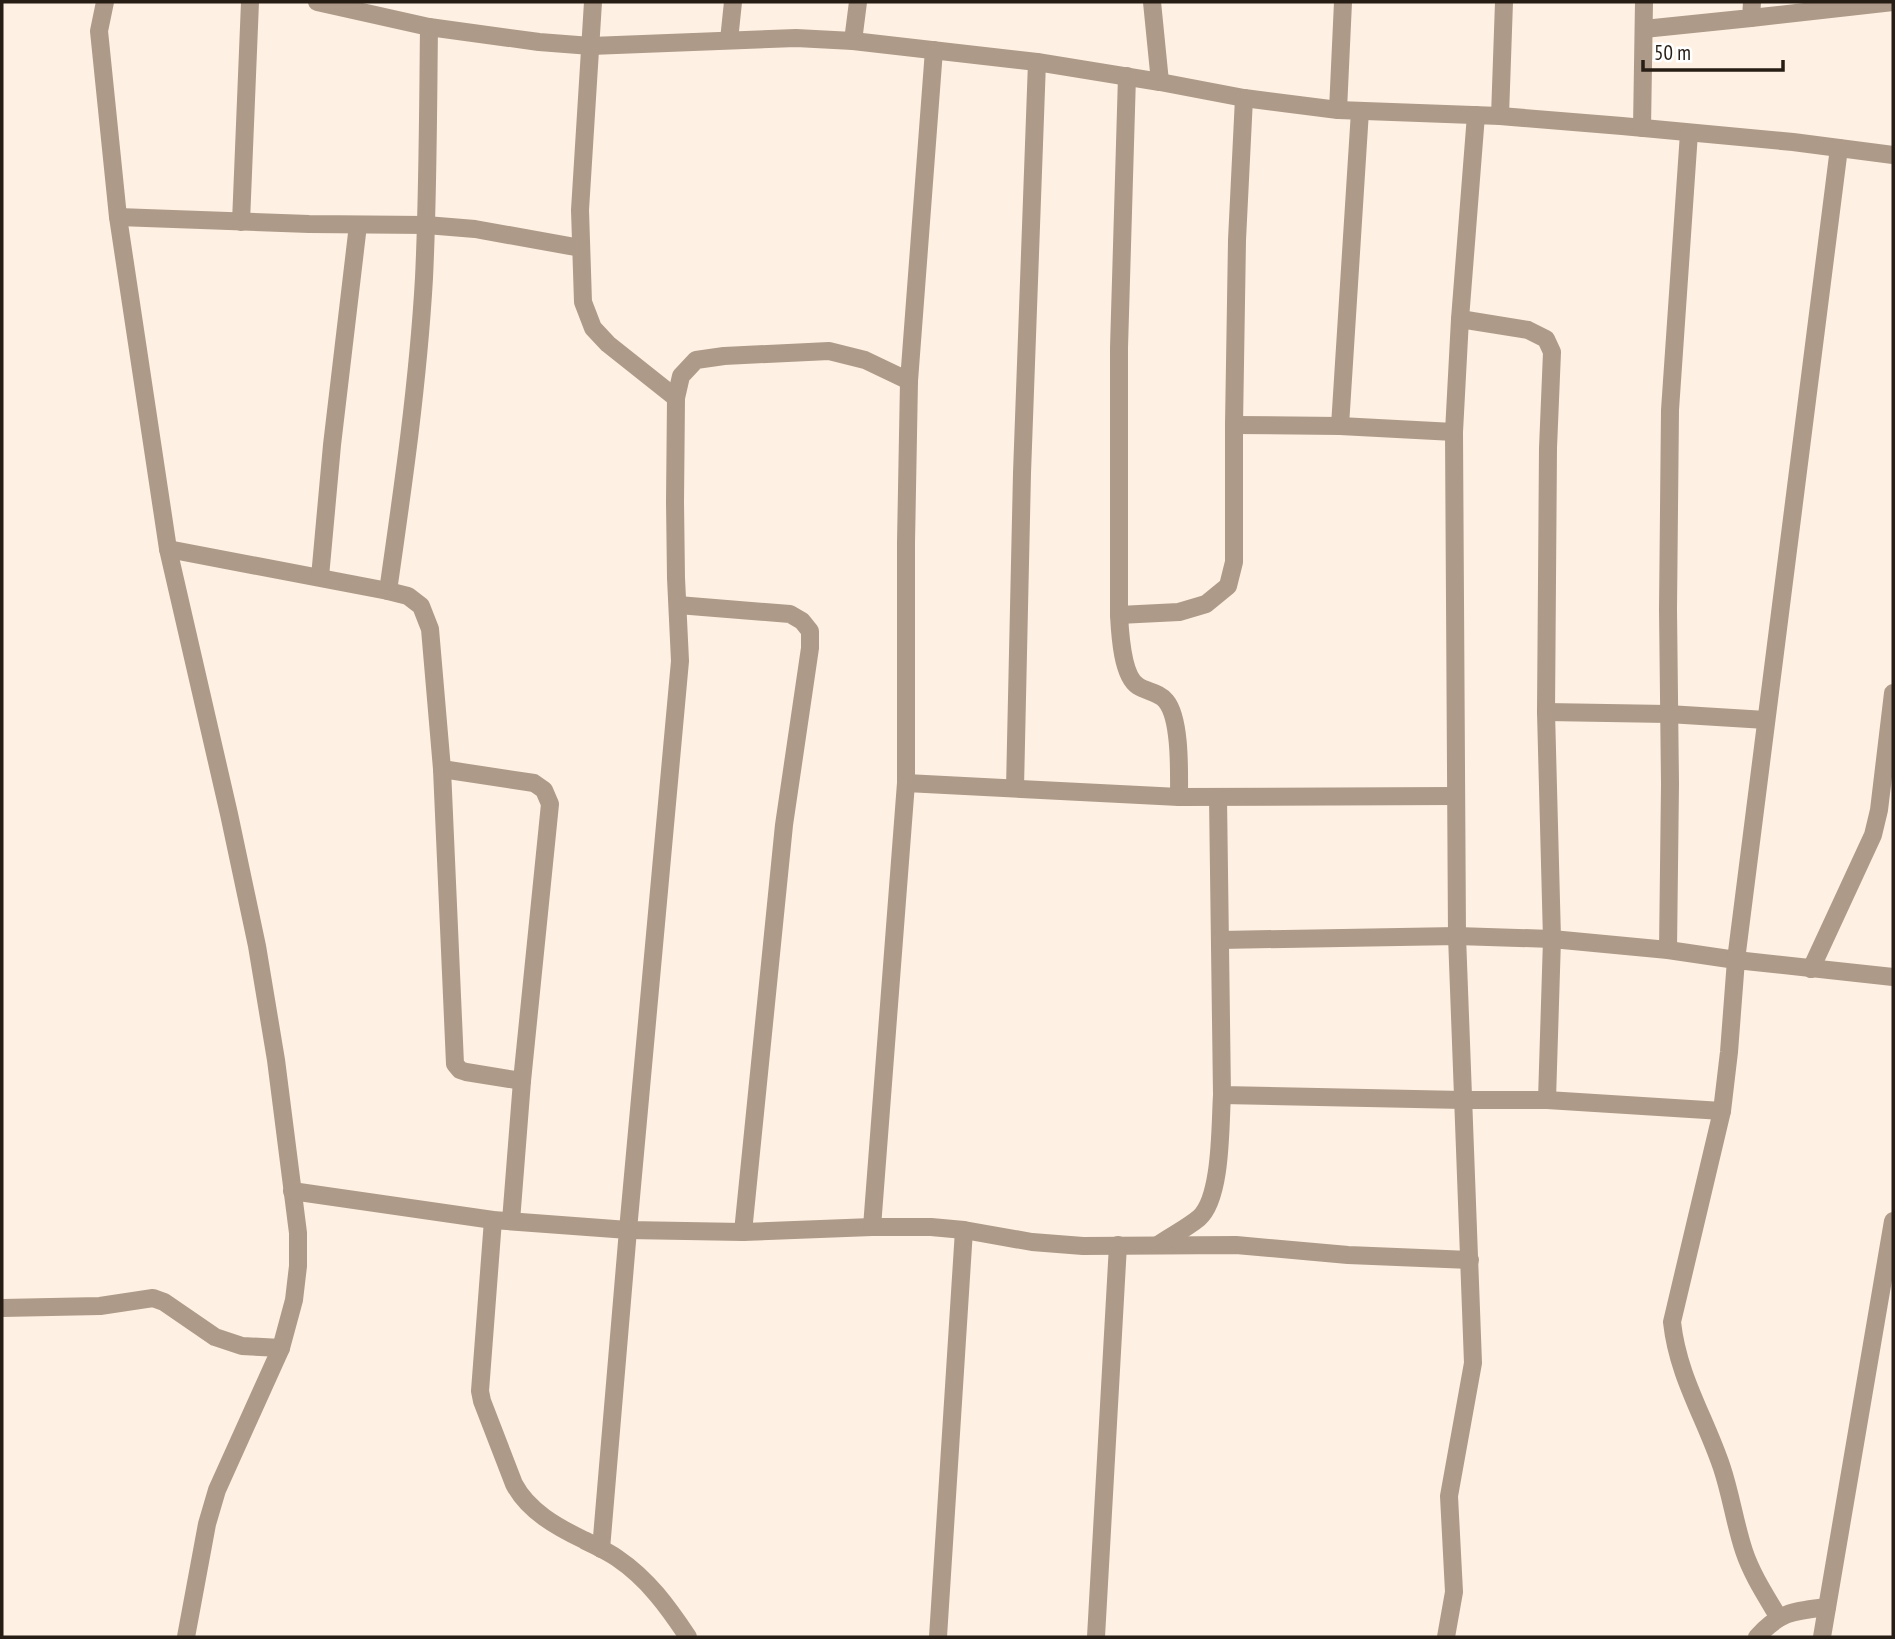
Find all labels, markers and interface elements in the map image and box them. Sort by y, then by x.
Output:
scale bar [1643,28,1783,72]
text: 50 m [1654,39,1691,66]

